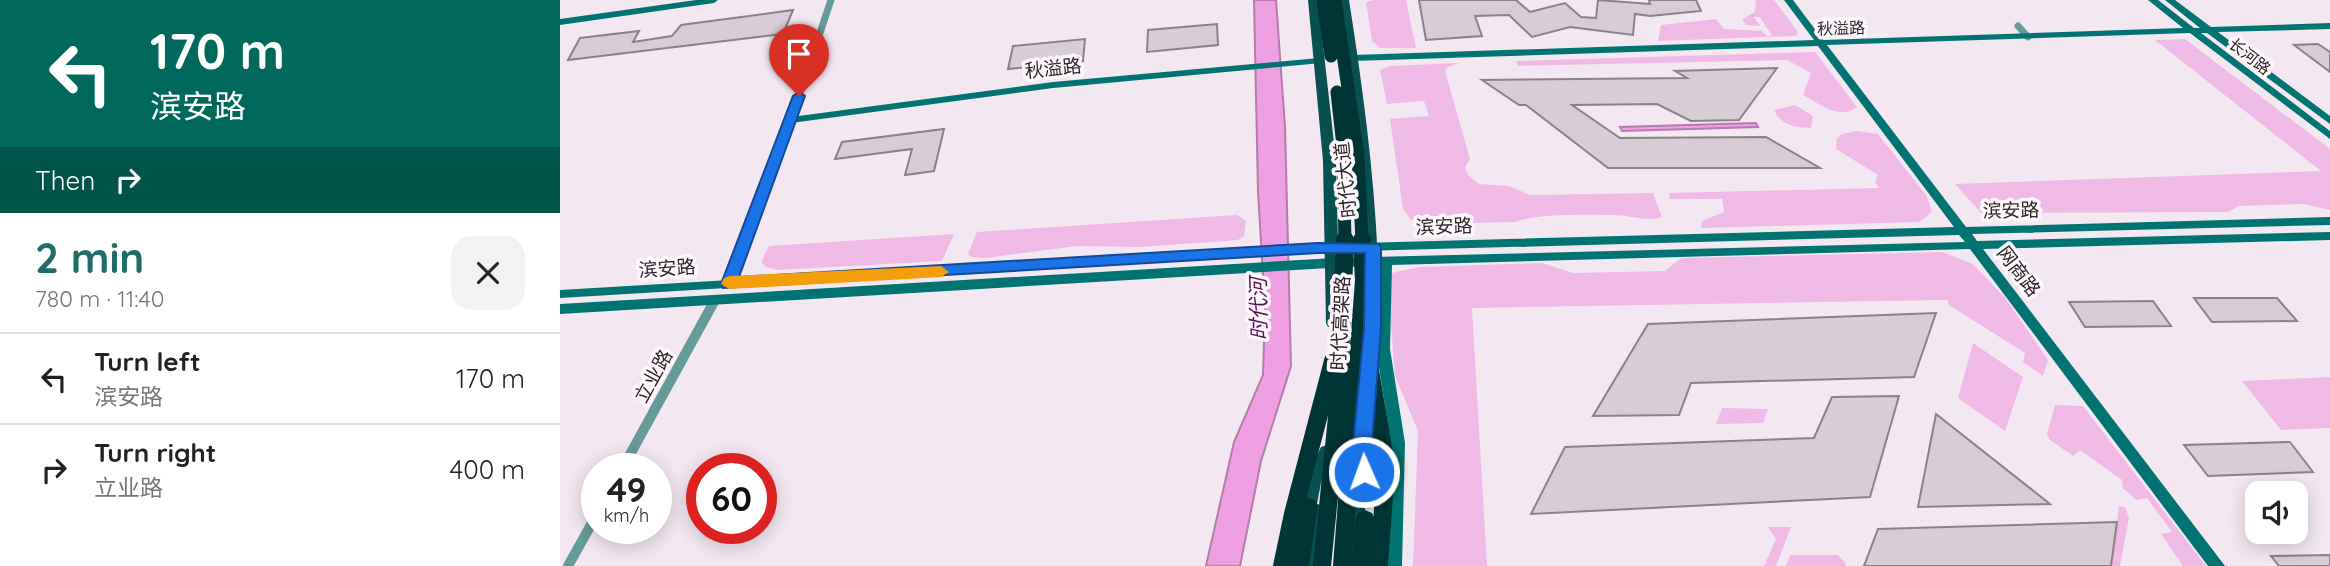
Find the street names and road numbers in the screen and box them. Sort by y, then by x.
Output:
street label: 秋溢路 [1817,17,1865,39]
street label: 长河路 [2225,33,2275,79]
street label: 秋溢路 [1023,53,1083,83]
street label: 时代大道 [1329,141,1361,219]
street label: 滨安路 [1982,198,2040,222]
street label: 滨安路 [1415,213,1473,239]
street label: 网商路 [1992,241,2046,301]
street label: 滨安路 [638,254,696,282]
street label: 时代高架路 [1326,275,1354,371]
street label: 立业路 [629,345,677,407]

